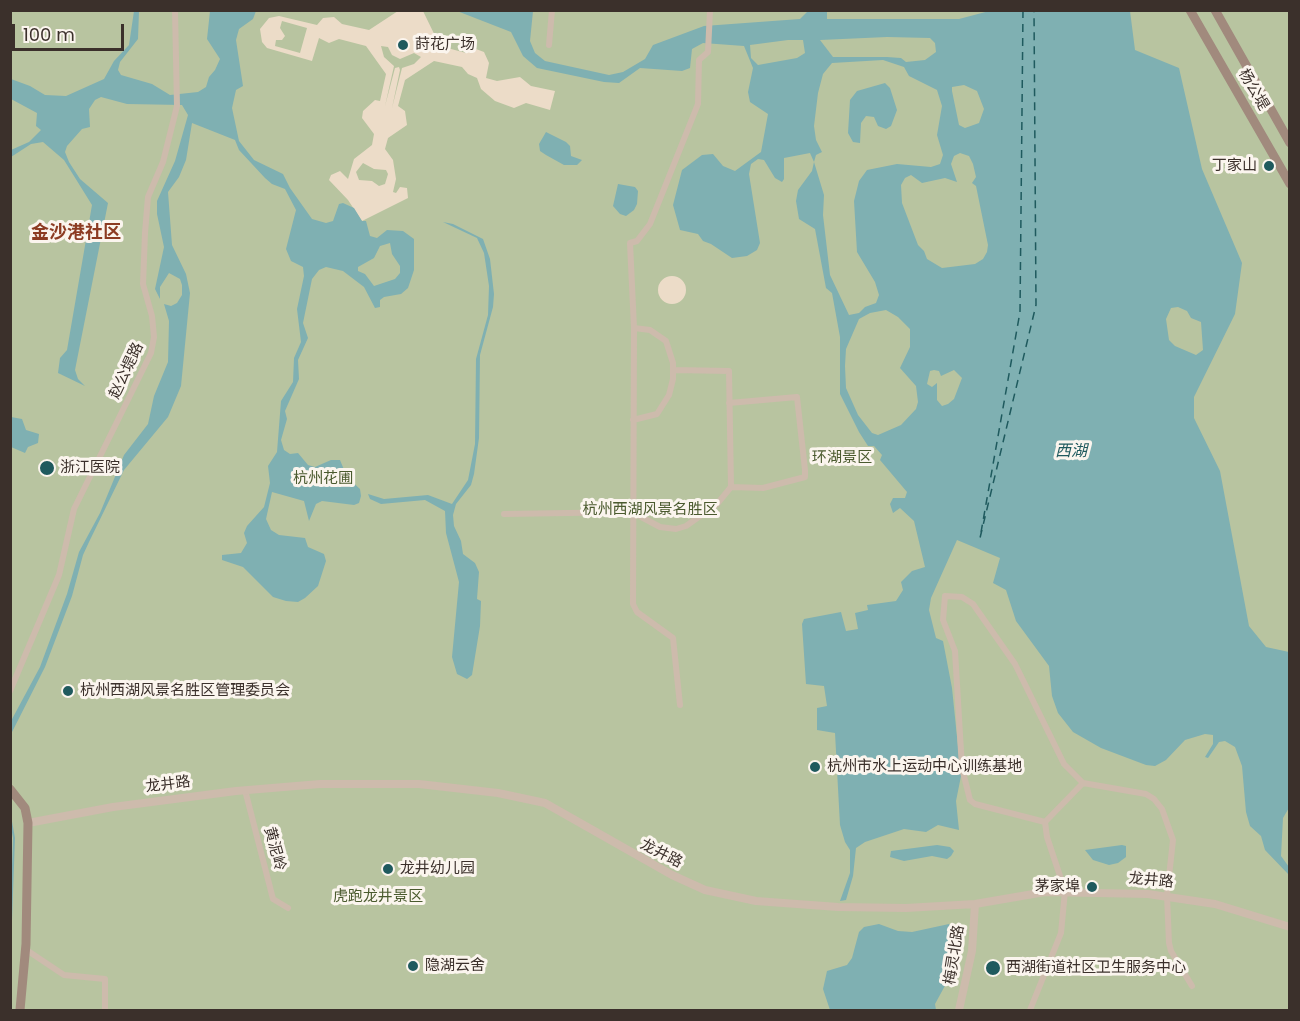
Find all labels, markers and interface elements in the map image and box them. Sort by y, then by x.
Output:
scale bar [15,12,128,50]
text: 100 m [23,22,75,47]
place label: 莳花广场 [415,36,475,54]
marker: 莳花广场 [396,38,410,52]
street label: 杨公堤 [1234,66,1272,114]
place label: 丁家山 [1212,157,1257,175]
marker: 丁家山 [1262,159,1276,173]
district label: 金沙港社区 [31,222,121,244]
street label: 赵公堤路 [106,340,148,402]
water label: 西湖 [1055,442,1087,462]
park label: 环湖景区 [812,449,872,467]
marker: 浙江医院 [38,459,56,477]
place label: 浙江医院 [60,459,120,477]
park label: 杭州花圃 [293,470,353,488]
park label: 杭州西湖风景名胜区 [583,501,717,519]
place label: 杭州西湖风景名胜区管理委员会 [80,682,290,700]
marker: 杭州西湖风景名胜区管理委员会 [61,684,75,698]
place label: 杭州市水上运动中心训练基地 [827,758,1022,776]
marker: 杭州市水上运动中心训练基地 [808,760,822,774]
street label: 龙井路 [145,773,191,797]
street label: 黄泥岭 [259,825,289,873]
street label: 龙井路 [637,836,685,872]
place label: 龙井幼儿园 [400,860,475,878]
marker: 龙井幼儿园 [381,862,395,876]
street label: 龙井路 [1128,870,1174,892]
place label: 茅家埠 [1035,878,1080,896]
marker: 茅家埠 [1085,880,1099,894]
park label: 虎跑龙井景区 [333,888,423,906]
street label: 梅灵北路 [941,924,969,986]
place label: 隐湖云舍 [425,957,485,975]
marker: 隐湖云舍 [406,959,420,973]
marker: 西湖街道社区卫生服务中心 [984,959,1002,977]
place label: 西湖街道社区卫生服务中心 [1006,959,1186,977]

